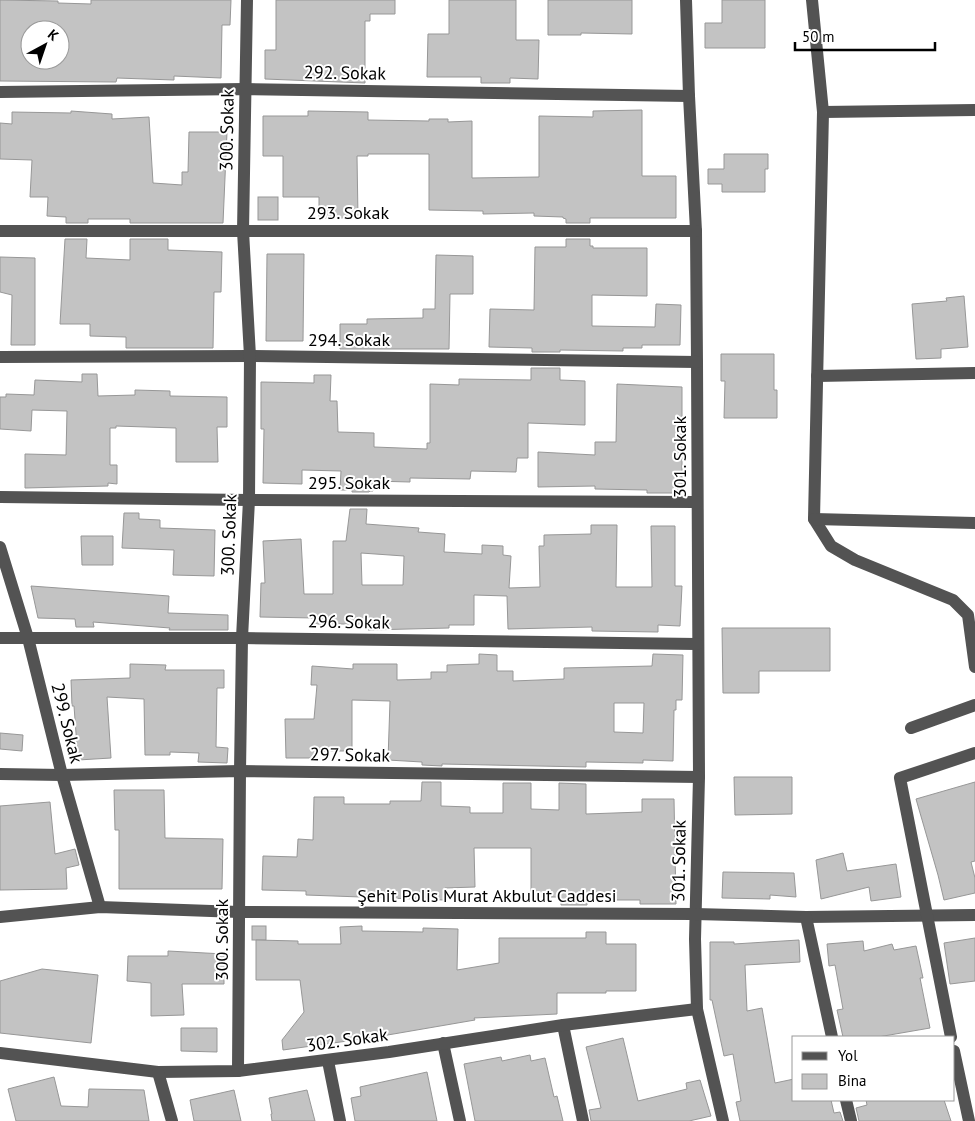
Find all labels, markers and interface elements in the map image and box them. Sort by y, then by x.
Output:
north arrow [20,20,70,70]
scale bar [795,20,935,52]
text: K [44,25,63,45]
text: 50 m [802,27,835,46]
street label: 292. Sokak [304,60,387,85]
street label: 300. Sokak [214,88,239,171]
street label: 293. Sokak [307,201,389,224]
street label: 294. Sokak [308,328,390,351]
street label: 301. Sokak [668,416,691,498]
street label: 295. Sokak [308,471,390,494]
street label: 300. Sokak [216,493,241,576]
street label: 296. Sokak [308,609,391,634]
street label: 299. Sokak [46,680,89,766]
street label: 297. Sokak [310,742,391,767]
street label: 301. Sokak [666,819,691,902]
street label: Şehit Polis Murat Akbulut Caddesi [357,884,617,907]
street label: 300. Sokak [210,899,233,981]
street label: 302. Sokak [305,1022,390,1057]
legend [792,1036,955,1101]
text: Yol [838,1046,858,1065]
text: Bina [838,1071,866,1090]

